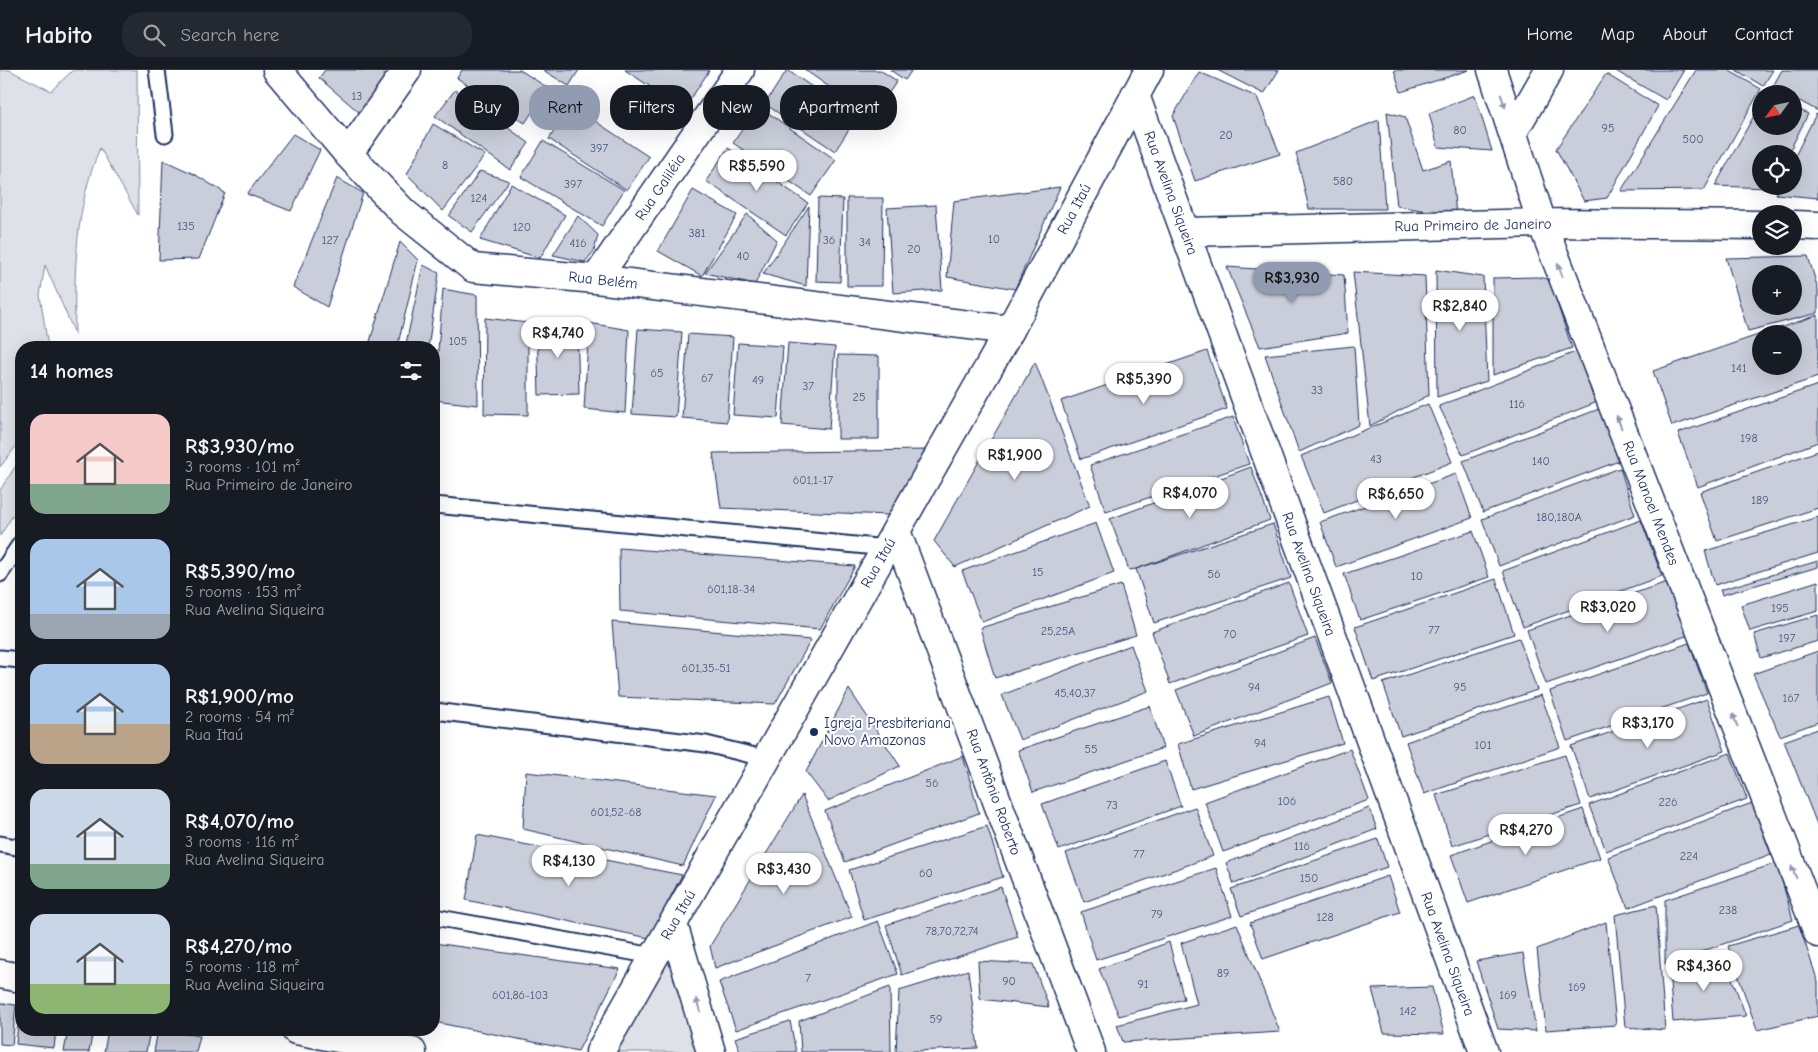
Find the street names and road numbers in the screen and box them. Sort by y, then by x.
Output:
street label: Rua Avelina Siqueira [1140,129,1202,257]
street label: Rua Galiléia [631,150,689,224]
street label: Rua Itaú [1053,181,1095,237]
street label: Rua Primeiro de Janeiro [1394,215,1552,235]
street label: Rua Belém [568,267,638,293]
street label: Rua Manoel Mendes [1619,438,1683,568]
street label: Rua Avelina Siqueira [1278,510,1340,638]
street label: Rua Itaú [857,535,899,591]
street label: Rua Antônio Roberto [963,727,1025,858]
street label: Rua Itaú [657,887,699,943]
street label: Rua Avelina Siqueira [1417,890,1479,1018]

